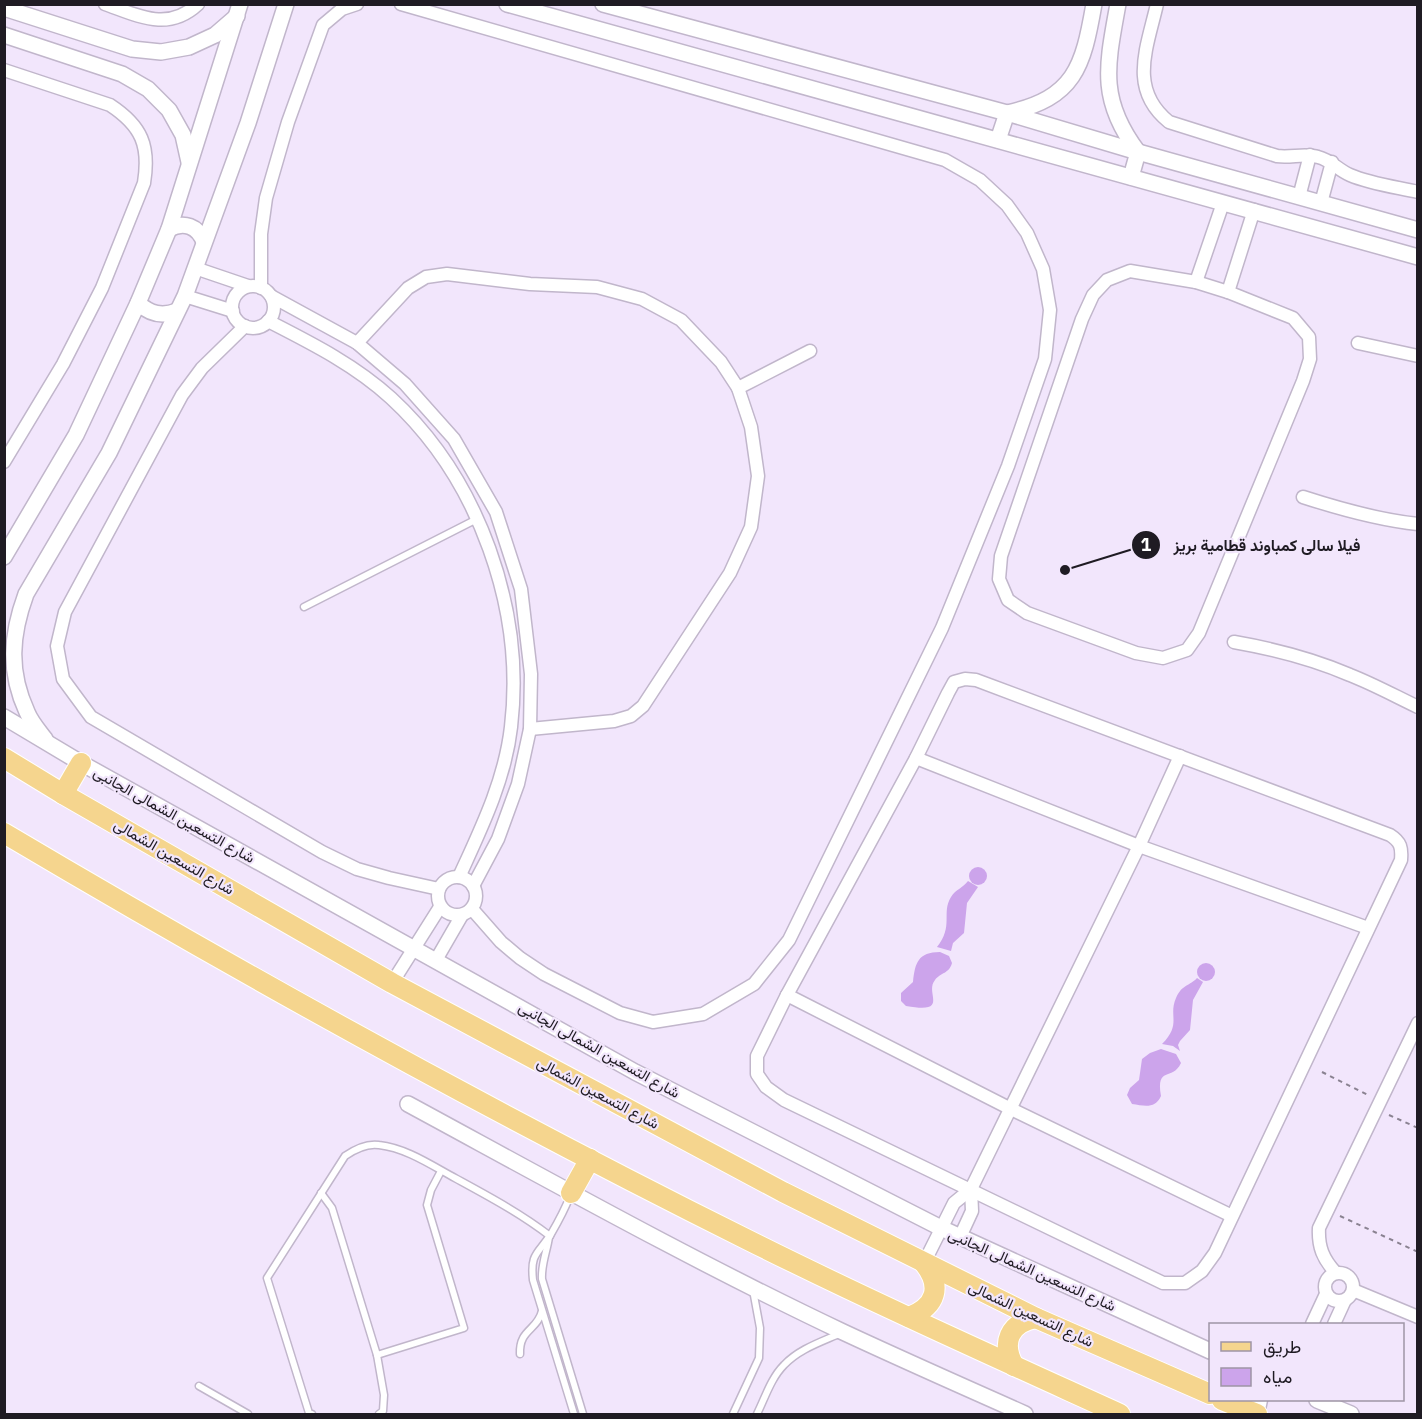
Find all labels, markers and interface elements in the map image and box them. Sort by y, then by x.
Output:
callout: فيلا سالى كمباوند قطامية بريز [1131,528,1372,562]
text: 1 [1141,533,1152,556]
text: فيلا سالى كمباوند قطامية بريز [1173,535,1360,556]
street label: شارع التسعين الشمالى الجانبى [90,763,258,867]
street label: شارع التسعين الشمالى [111,815,237,899]
street label: شارع التسعين الشمالى الجانبى [515,998,683,1102]
street label: شارع التسعين الشمالى [534,1053,662,1133]
street label: شارع التسعين الشمالى الجانبى [945,1225,1119,1315]
street label: شارع التسعين الشمالى [966,1277,1096,1351]
legend [1209,1323,1404,1401]
text: طريق [1263,1335,1301,1358]
text: مياه [1263,1365,1292,1388]

